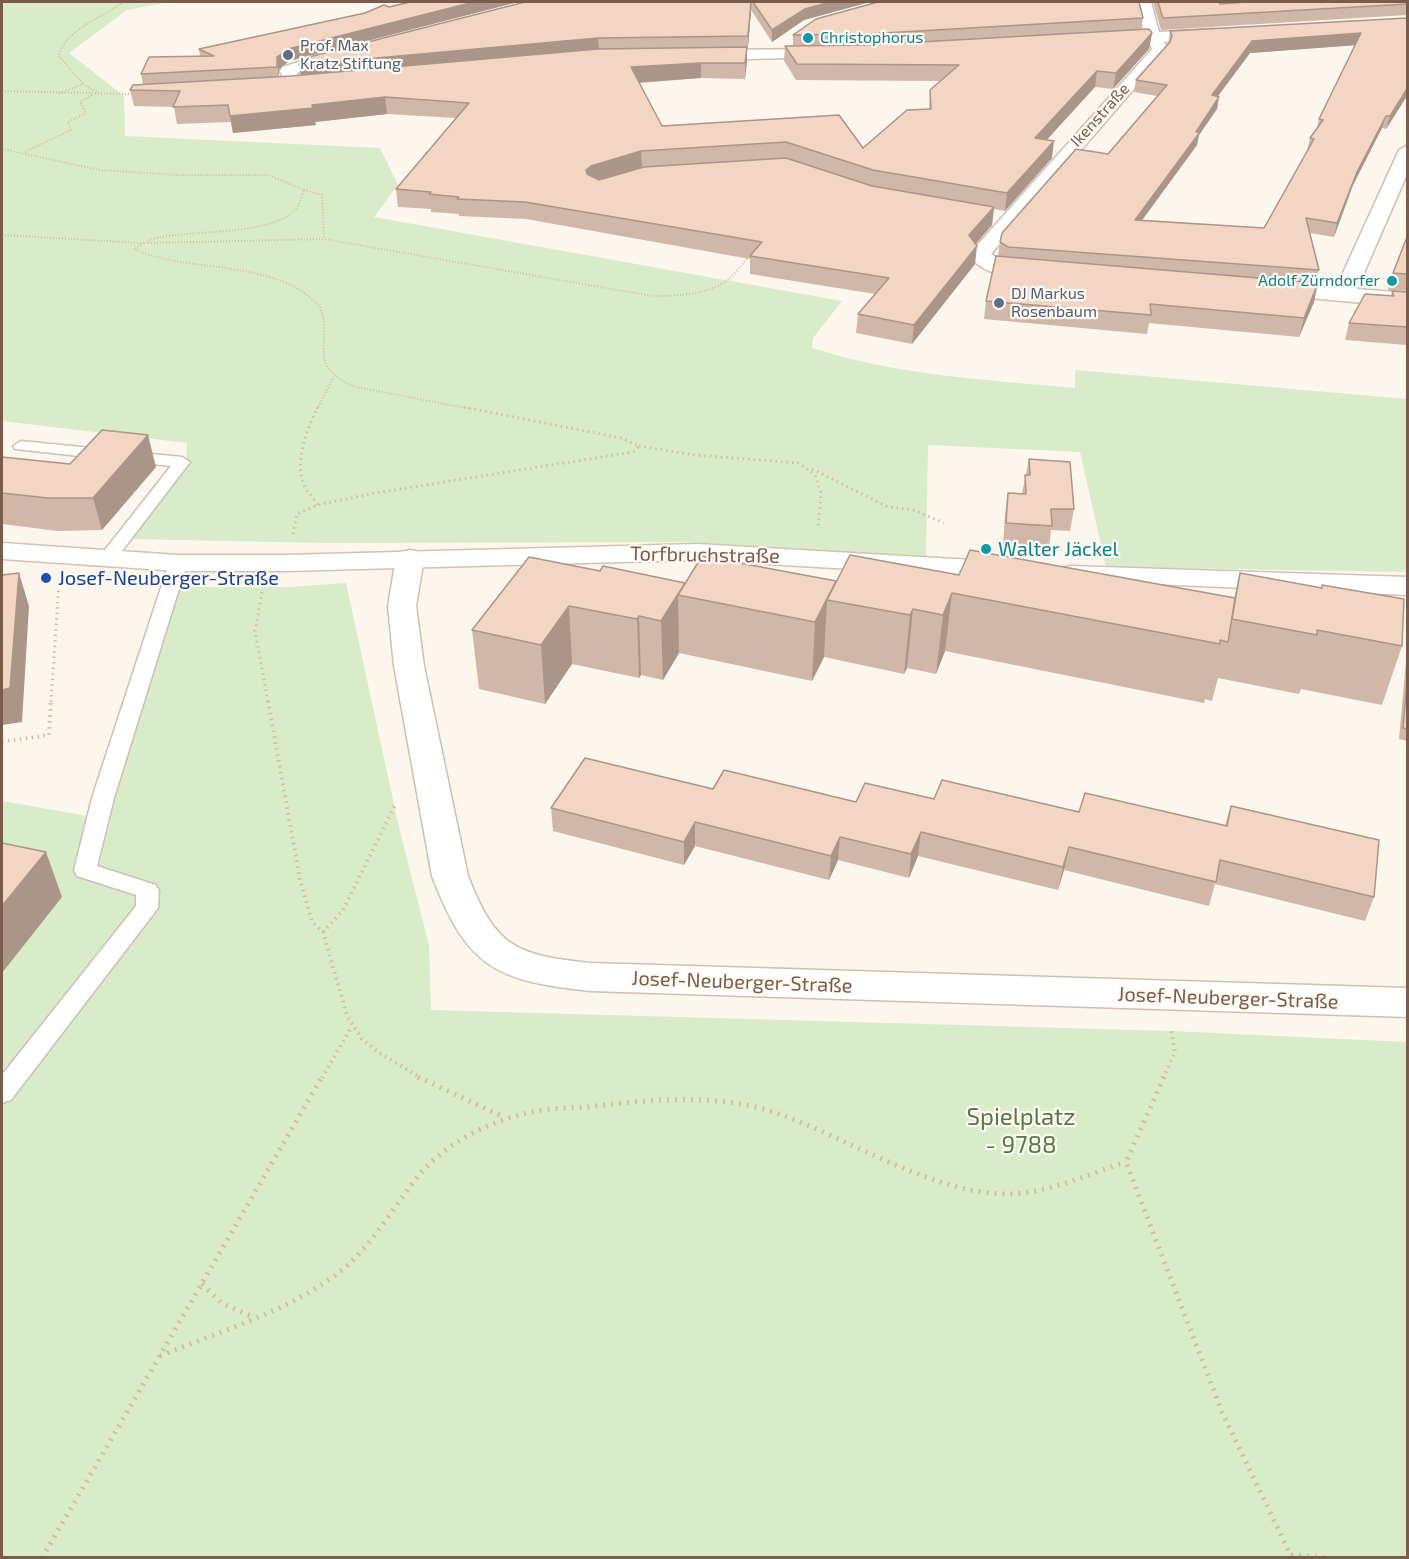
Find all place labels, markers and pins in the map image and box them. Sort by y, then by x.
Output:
place label: Christophorus [820,28,923,48]
marker: Christophorus [801,31,815,45]
place label: Prof. Max Kratz Stiftung [300,36,401,74]
marker: Prof. Max Kratz Stiftung [281,48,295,62]
place label: Adolf Zürndorfer [1258,271,1380,291]
marker: Adolf Zürndorfer [1385,274,1399,288]
place label: DJ Markus Rosenbaum [1011,284,1097,322]
marker: DJ Markus Rosenbaum [992,296,1006,310]
place label: Walter Jäckel [998,537,1118,561]
marker: Walter Jäckel [979,542,993,556]
place label: Josef-Neuberger-Straße [58,566,279,590]
marker: Josef-Neuberger-Straße [39,571,53,585]

